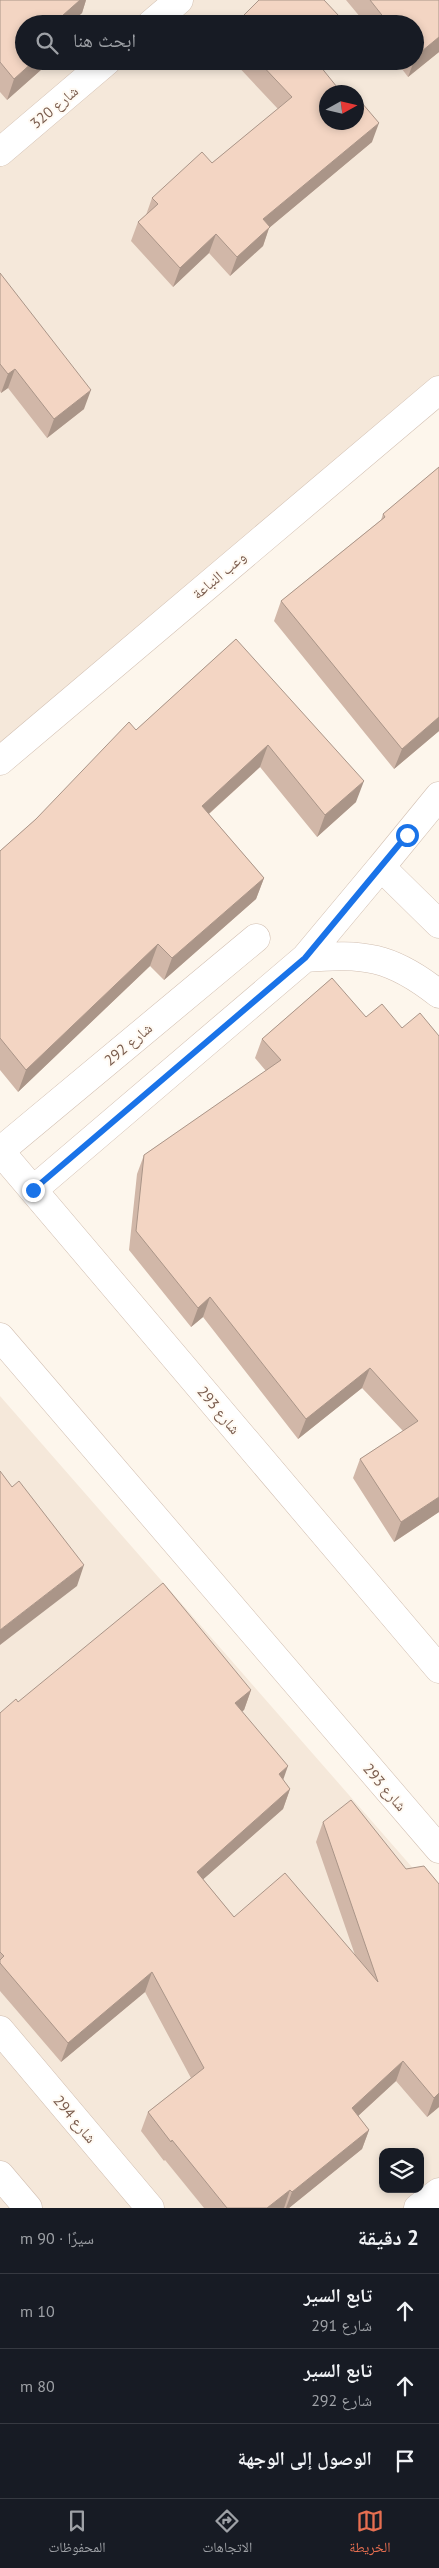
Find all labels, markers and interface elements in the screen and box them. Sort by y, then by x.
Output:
search box [15,15,424,70]
text: ابحث هنا [73,28,136,52]
icon: search [33,29,61,57]
street label: شارع 320 [26,81,83,133]
north arrow [319,85,364,130]
street label: وعب النباعة [188,547,250,603]
route start [396,824,419,847]
street label: شارع 292 [100,1018,157,1070]
route end [22,1179,45,1202]
street label: شارع 293 [193,1382,245,1439]
street label: شارع 293 [358,1759,411,1816]
street label: شارع 294 [49,2091,101,2148]
map controls [379,2148,424,2193]
button: layers [379,2148,424,2193]
text: 2 دقيقة [358,2224,419,2251]
text: سيرًا · 90 m [20,2228,94,2248]
text: تابع السير [304,2283,372,2307]
icon: ahead [391,2297,419,2325]
text: 10 m [20,2301,55,2321]
text: شارع 291 [311,2315,372,2335]
text: تابع السير [304,2358,372,2382]
icon: ahead [391,2372,419,2400]
text: 80 m [20,2376,55,2396]
text: شارع 292 [311,2390,372,2410]
text: الوصول إلى الوجهة [237,2446,372,2470]
icon: arrive [391,2447,419,2475]
tab: المحفوظات [49,2507,105,2561]
tab: الاتجاهات [203,2507,252,2561]
tab: الخريطة [349,2507,390,2561]

